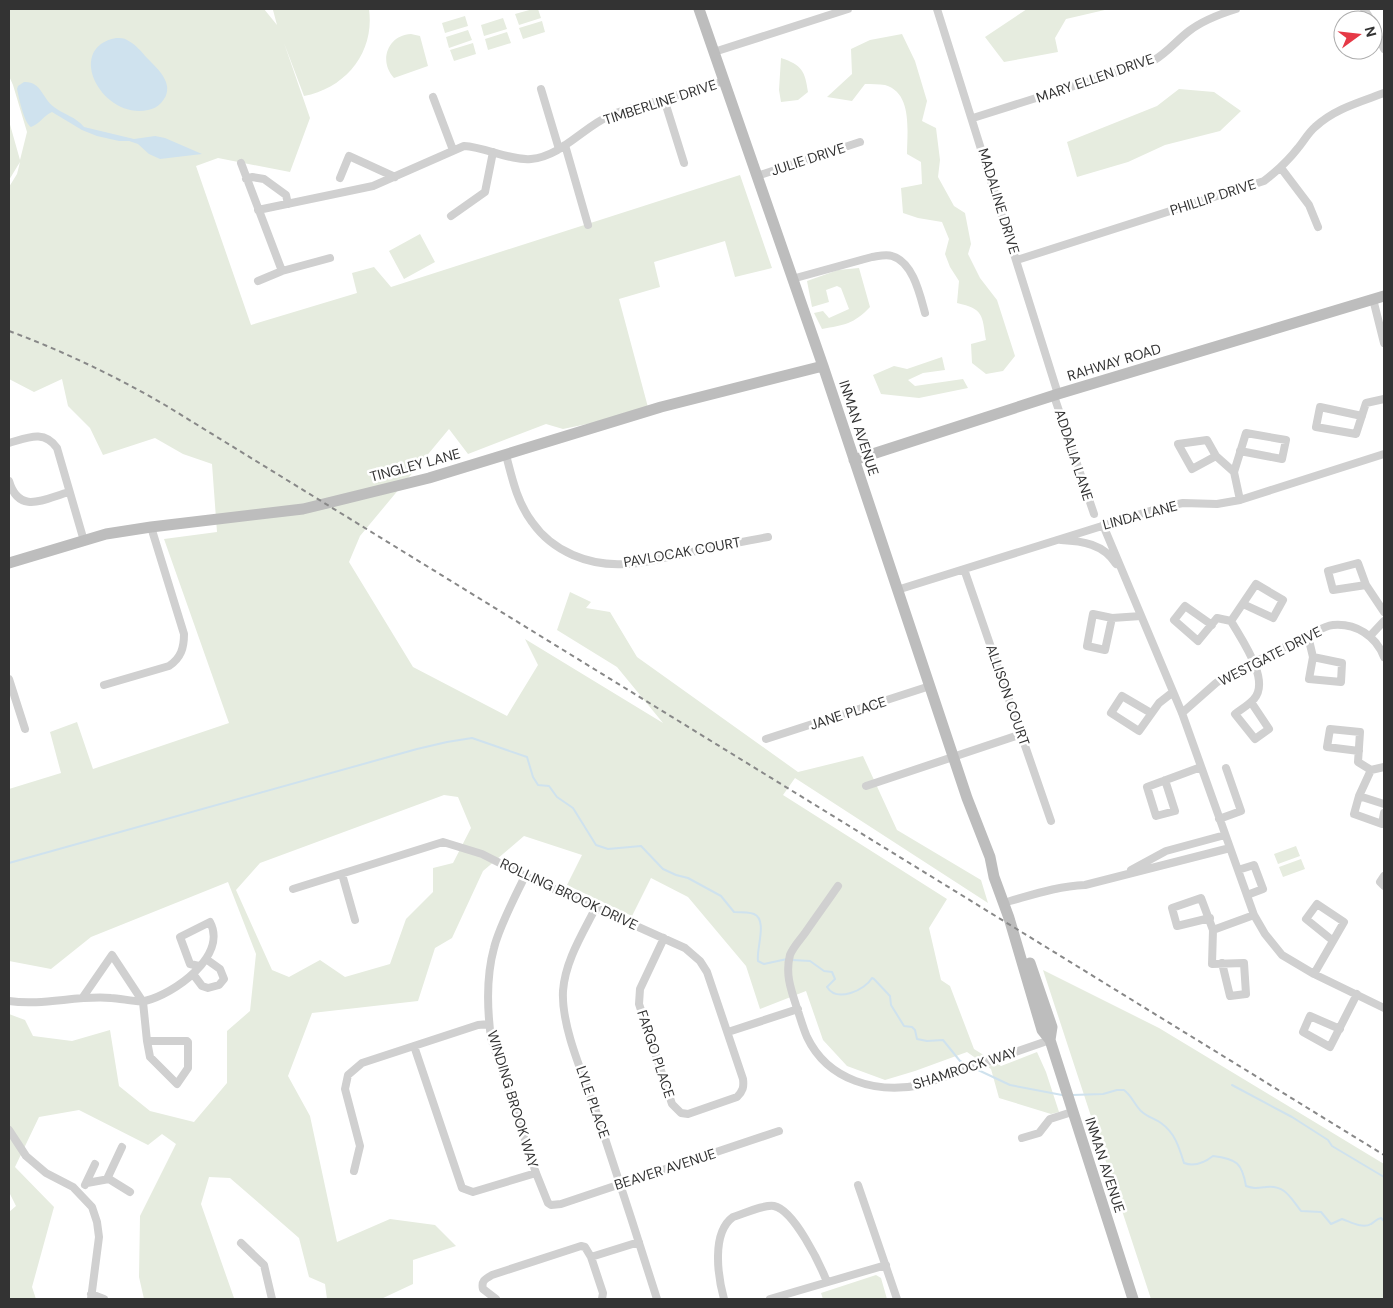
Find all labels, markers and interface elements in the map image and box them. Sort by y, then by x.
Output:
north arrow [1333,10,1383,60]
text: N [1361,24,1381,39]
street label: MARY ELLEN DRIVE [1034,49,1156,107]
street label: TIMBERLINE DRIVE [601,75,719,129]
street label: JULIE DRIVE [769,139,847,179]
street label: MADALINE DRIVE [974,146,1024,256]
street label: PHILLIP DRIVE [1168,175,1258,219]
street label: RAHWAY ROAD [1065,339,1163,385]
street label: INMAN AVENUE [835,378,883,478]
street label: ADDALIA LANE [1051,407,1097,503]
street label: TINGLEY LANE [368,444,462,486]
street label: LINDA LANE [1101,496,1179,534]
street label: PAVLOCAK COURT [622,533,742,571]
street label: WESTGATE DRIVE [1215,622,1325,690]
street label: ALLISON COURT [982,642,1034,748]
street label: JANE PLACE [807,692,889,734]
street label: ROLLING BROOK DRIVE [497,854,641,934]
street label: FARGO PLACE [633,1008,679,1100]
street label: WINDING BROOK WAY [484,1028,542,1170]
street label: SHAMROCK WAY [910,1043,1020,1093]
street label: LYLE PLACE [572,1063,614,1141]
street label: INMAN AVENUE [1081,1115,1129,1215]
street label: BEAVER AVENUE [612,1144,718,1194]

